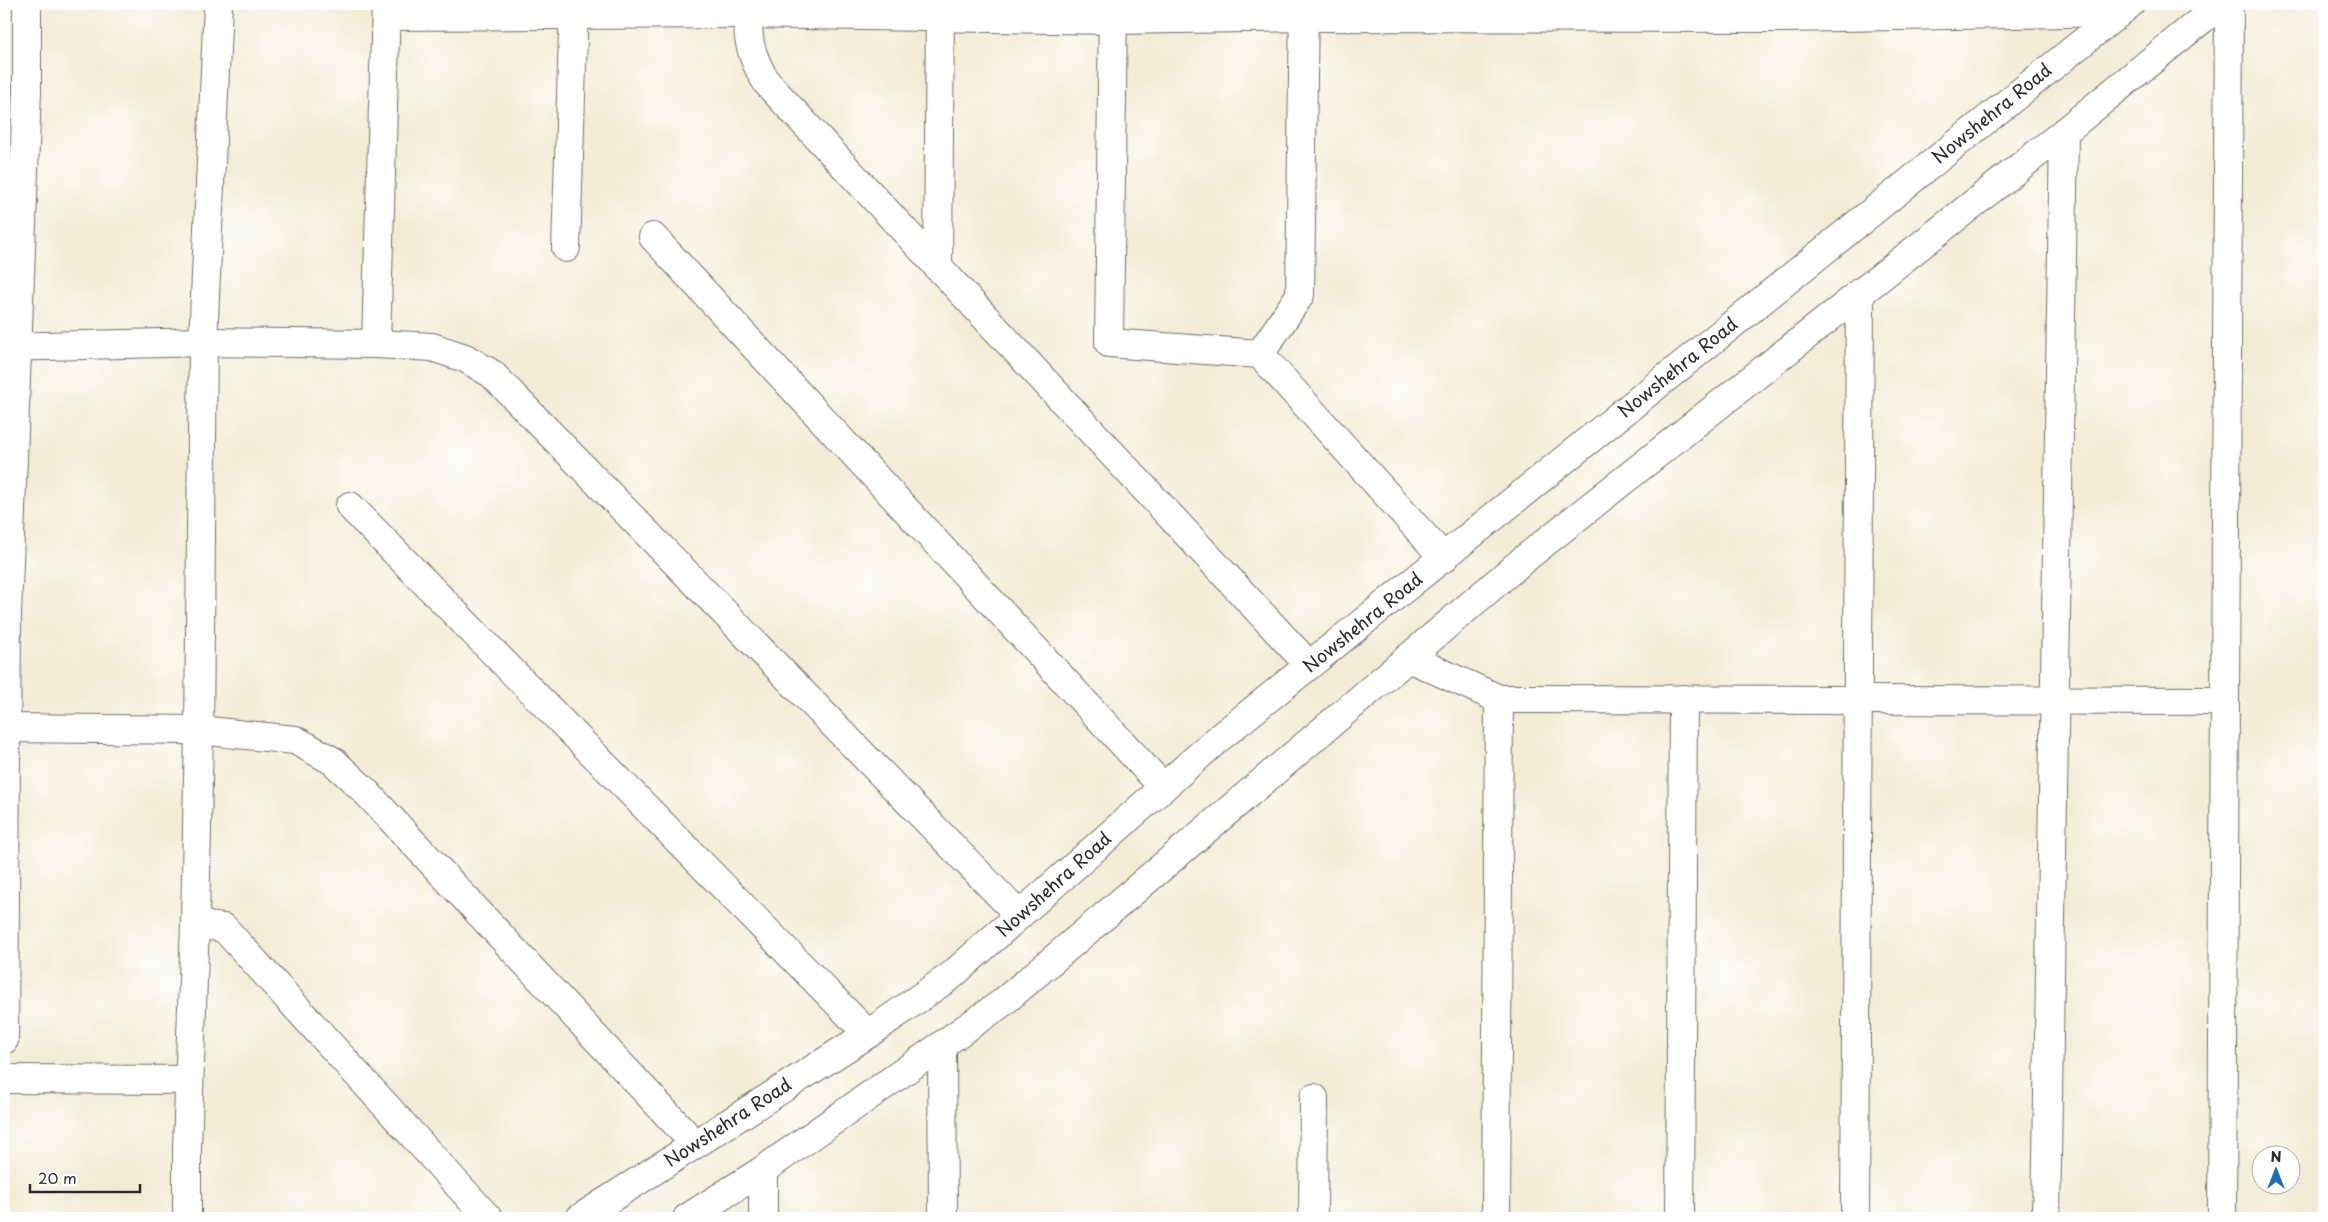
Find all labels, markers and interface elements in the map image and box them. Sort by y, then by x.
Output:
street label: Nowshehra Road [1925,56,2057,170]
street label: Nowshehra Road [1611,310,1743,424]
street label: Nowshehra Road [1296,565,1428,679]
street label: Nowshehra Road [989,825,1117,943]
street label: Nowshehra Road [658,1070,796,1173]
north arrow [2250,1144,2300,1194]
text: N [2270,1146,2282,1167]
scale bar [30,1162,140,1194]
text: 20 m [38,1166,77,1189]

